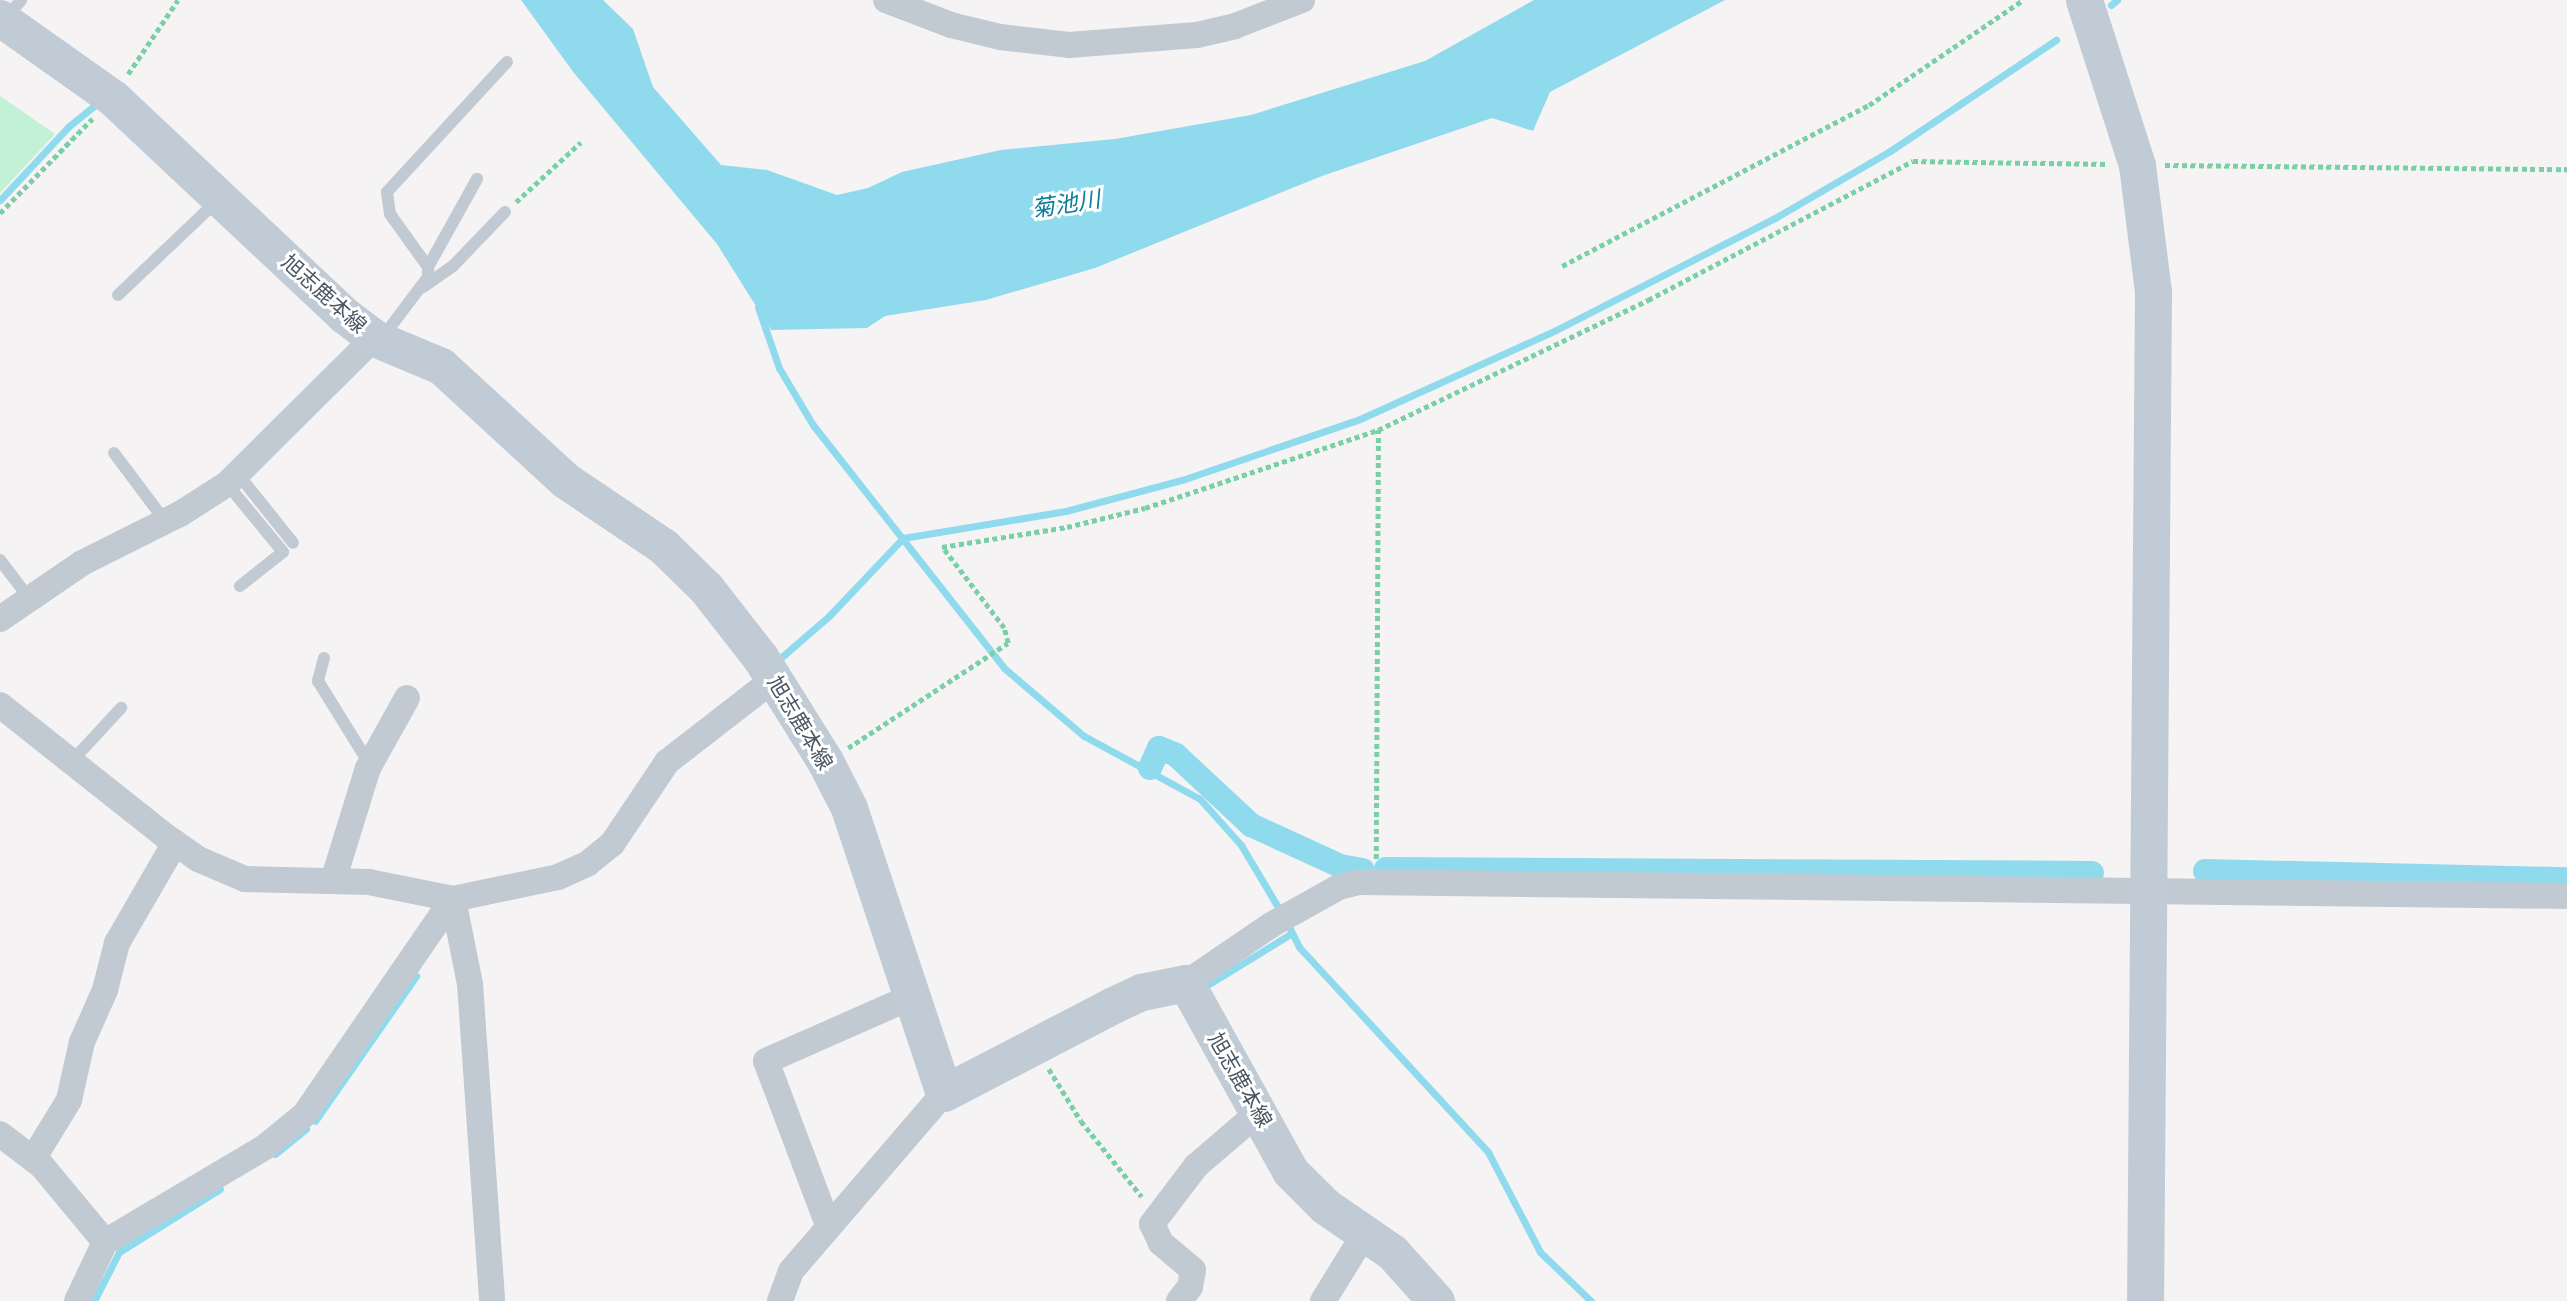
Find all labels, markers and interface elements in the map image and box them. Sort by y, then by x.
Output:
water label: 菊池川 [1030,186,1102,224]
street label: 旭志鹿本線 [277,250,371,338]
street label: 旭志鹿本線 [762,672,838,774]
street label: 旭志鹿本線 [1203,1028,1277,1132]

